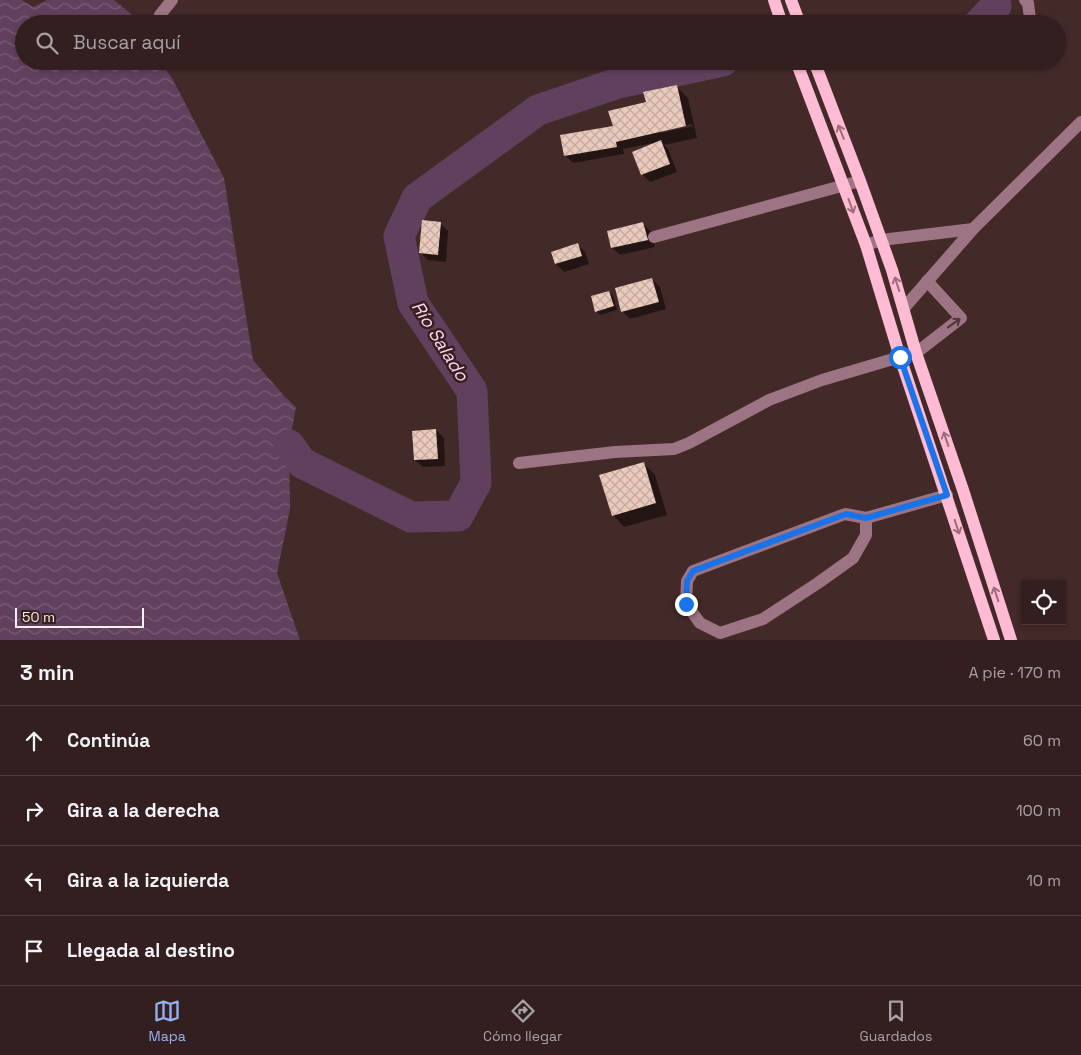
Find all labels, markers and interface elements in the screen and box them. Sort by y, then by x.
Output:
search box [15,15,1066,70]
icon: search [33,29,61,57]
text: Buscar aquí [73,30,181,55]
one-way arrow [835,125,845,140]
one-way arrow [847,198,857,214]
one-way arrow [892,277,901,293]
water label: Río Salado [407,296,475,386]
one-way arrow [947,318,961,328]
route start [889,346,912,369]
one-way arrow [940,431,950,447]
one-way arrow [953,518,962,534]
map controls [1021,580,1066,625]
button: locate [1021,580,1066,625]
one-way arrow [991,586,1000,602]
route end [675,593,698,616]
scale bar [15,605,144,628]
text: 50 m [22,608,55,626]
text: 3 min [20,659,75,686]
text: A pie · 170 m [968,662,1061,683]
icon: ahead [20,727,48,755]
text: Continúa [67,728,150,753]
text: 60 m [1023,730,1061,751]
icon: right [20,797,48,825]
text: Gira a la derecha [67,798,219,823]
text: 100 m [1016,800,1061,821]
icon: left [20,867,48,895]
text: Gira a la izquierda [67,868,229,893]
text: 10 m [1026,870,1061,891]
icon: arrive [20,937,48,965]
text: Llegada al destino [67,938,235,963]
tab: Mapa [149,997,186,1045]
tab: Cómo llegar [483,997,562,1045]
tab: Guardados [860,997,932,1045]

